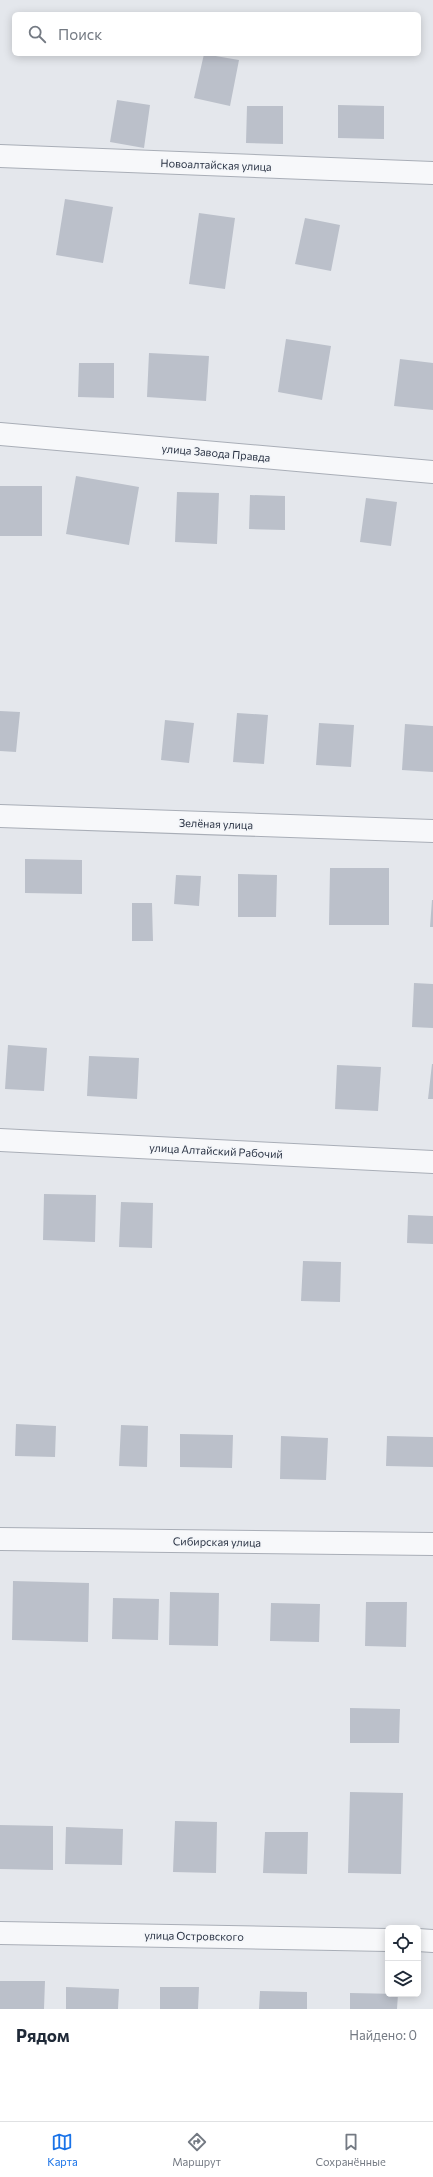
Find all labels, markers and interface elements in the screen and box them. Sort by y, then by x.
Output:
search box [12,12,421,56]
icon: search [26,23,48,45]
text: Поиск [58,25,102,43]
street label: Новоалтайская улица [160,156,272,173]
street label: улица Завода Правда [161,441,271,464]
street label: Зелёная улица [179,816,253,831]
street label: улица Алтайский Рабочий [149,1141,283,1160]
street label: Сибирская улица [173,1534,261,1549]
map controls [385,1925,421,1997]
button: locate [385,1925,421,1961]
street label: улица Островского [144,1928,244,1943]
button: layers [385,1961,421,1997]
text: Рядом [16,2025,70,2046]
text: Найдено: 0 [349,2027,417,2043]
tab: Карта [47,2131,78,2168]
tab: Маршрут [172,2131,221,2168]
tab: Сохранённые [316,2131,386,2168]

